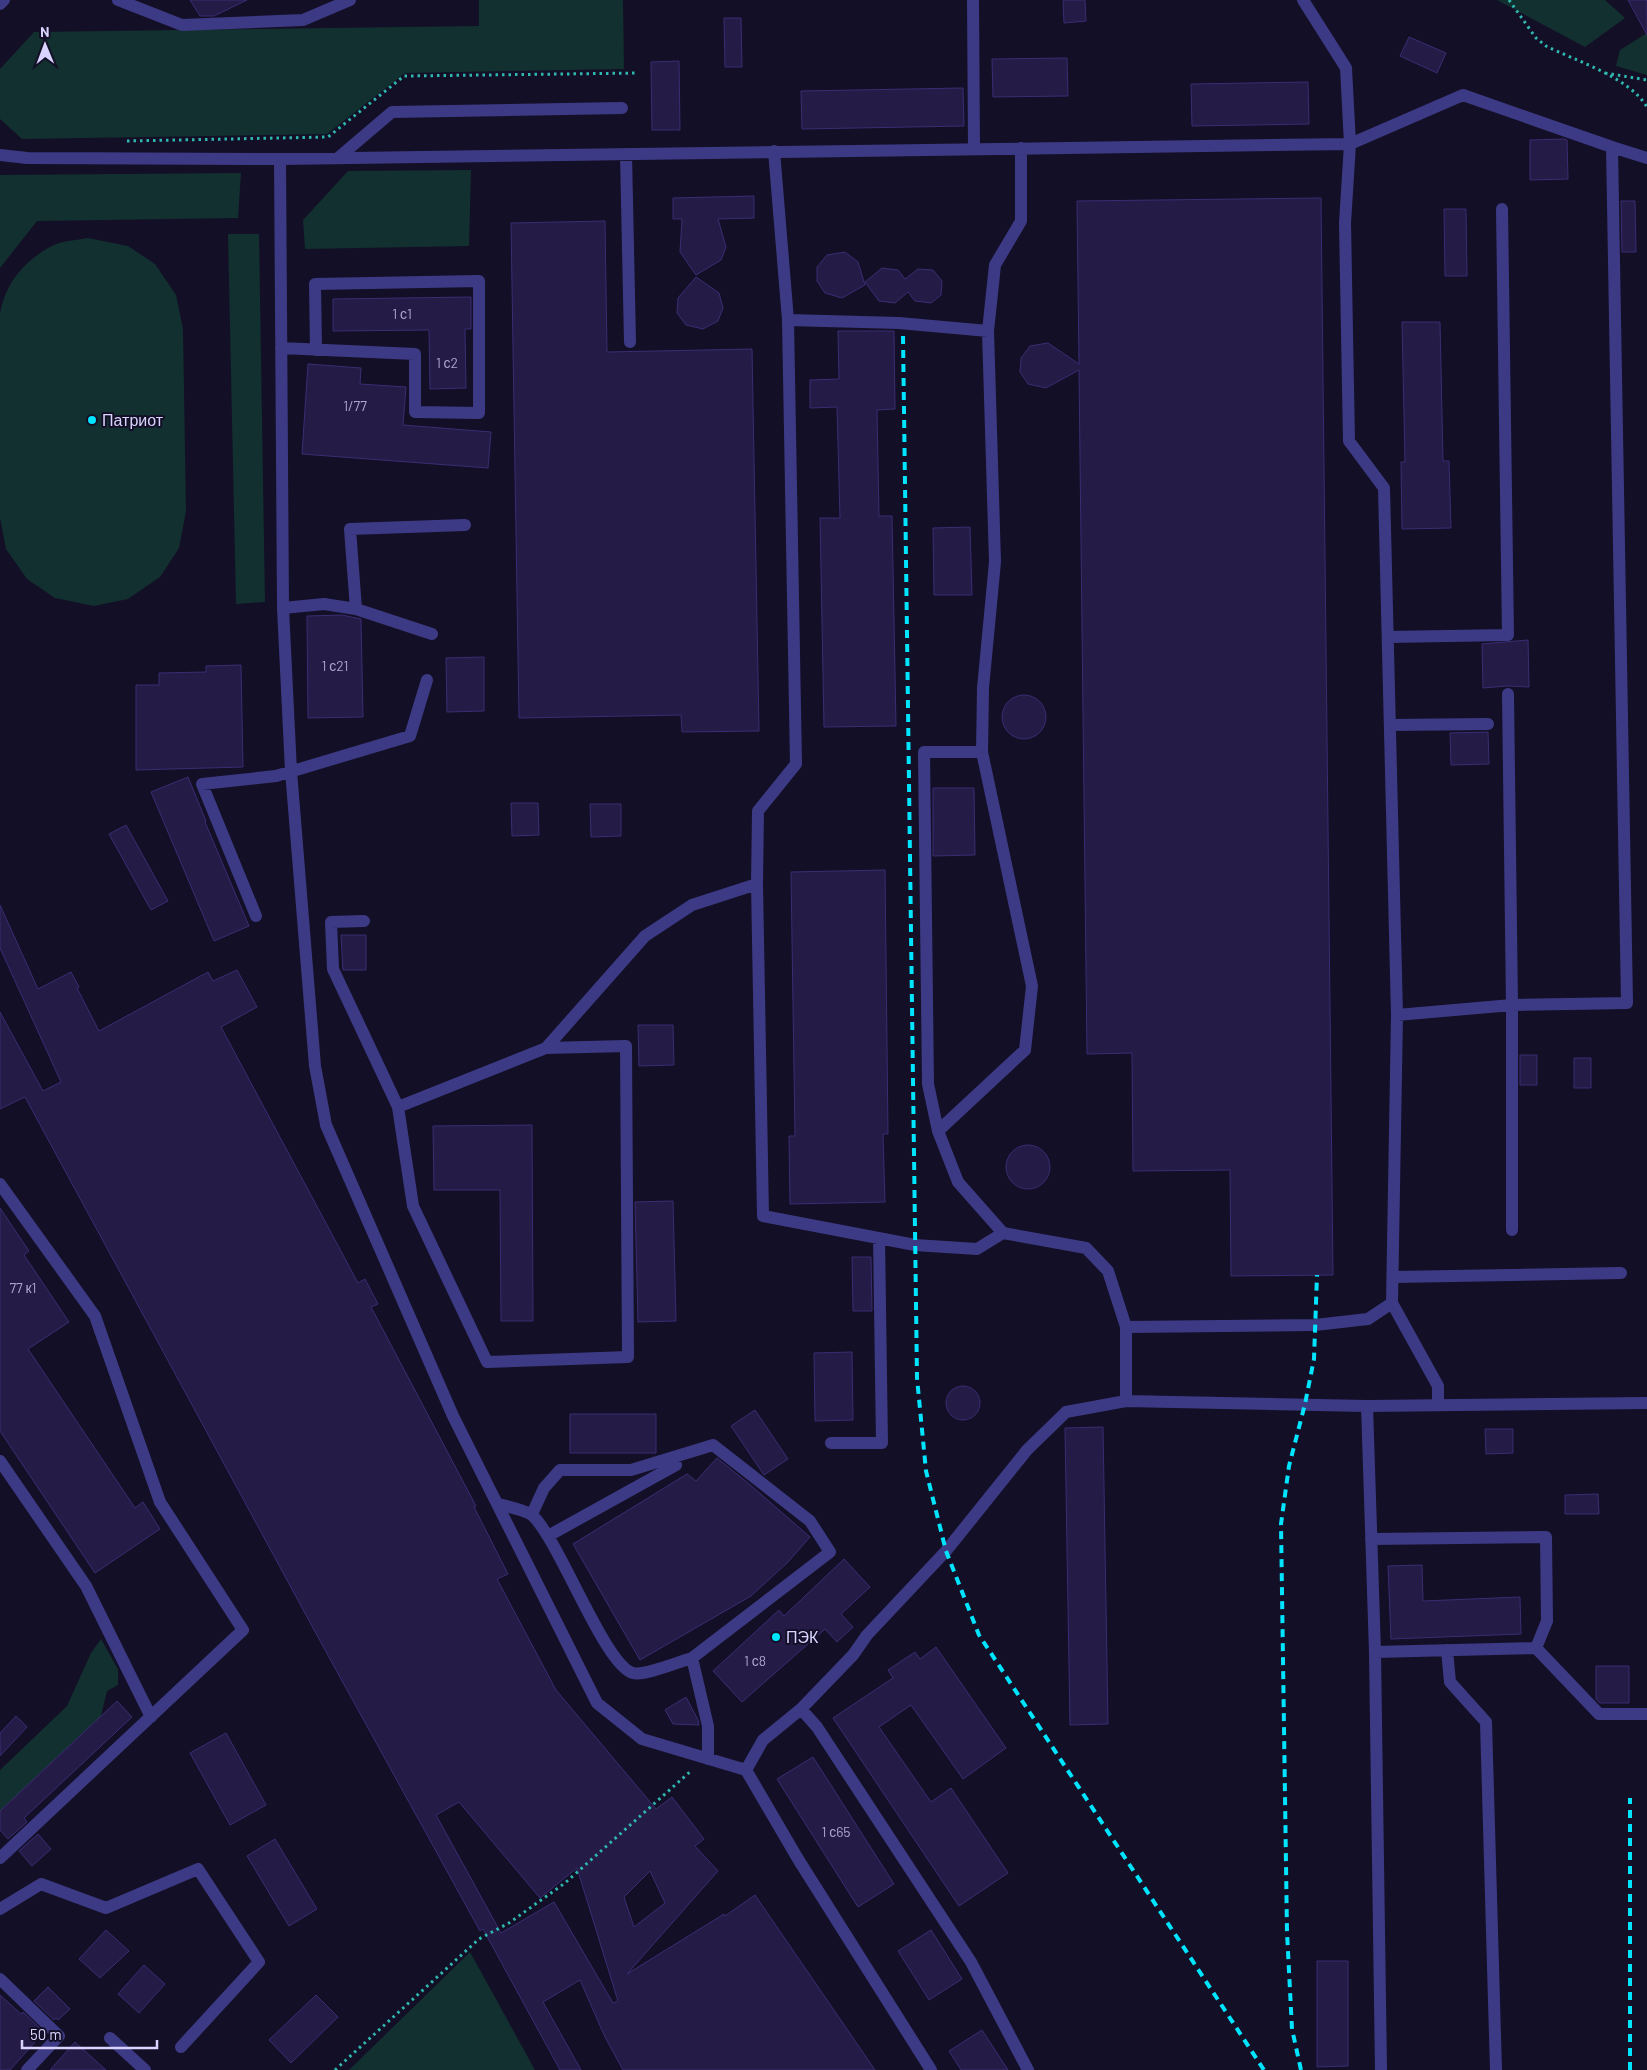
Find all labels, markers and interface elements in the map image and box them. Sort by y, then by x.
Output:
north arrow [20,20,70,70]
text: N [40,23,50,40]
house number: 1 с1 [392,305,412,322]
house number: 1 с2 [436,354,458,371]
house number: 1/77 [343,397,367,414]
place label: Патриот [102,410,164,429]
marker: Патриот [86,414,98,426]
house number: 1 с21 [322,657,348,674]
house number: 77 к1 [9,1279,37,1296]
place label: ПЭК [786,1627,819,1646]
marker: ПЭК [770,1631,782,1643]
house number: 1 с8 [744,1652,766,1669]
house number: 1 с65 [821,1823,851,1840]
scale bar [22,2018,158,2050]
text: 50 m [30,2025,62,2043]

